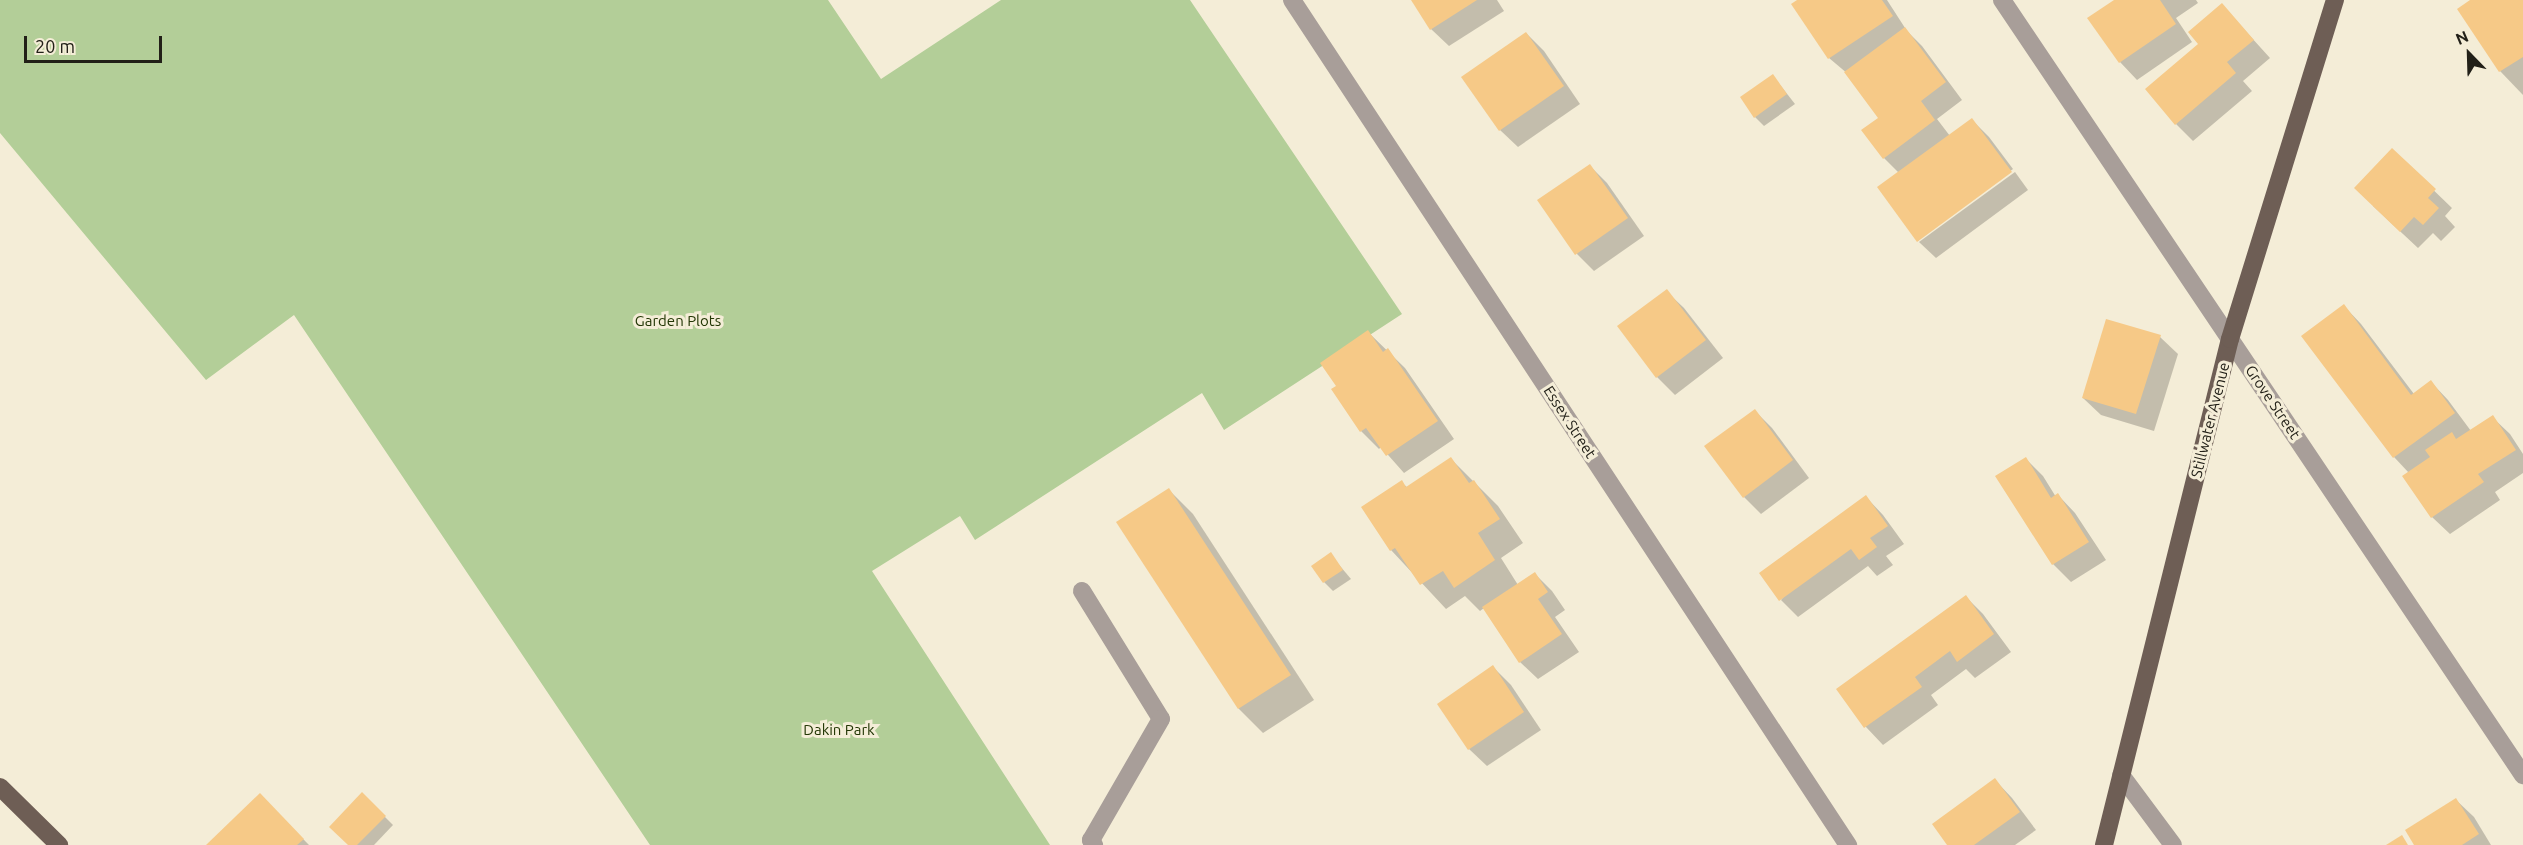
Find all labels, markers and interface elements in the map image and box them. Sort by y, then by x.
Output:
scale bar [27,24,165,62]
north arrow [2439,24,2499,84]
text: N [2453,27,2471,48]
text: 20 m [35,36,75,56]
park label: Garden Plots [635,312,721,330]
street label: Stillwater Avenue [2187,360,2233,480]
street label: Grove Street [2242,362,2304,442]
street label: Essex Street [1540,382,1600,462]
park label: Dakin Park [803,721,875,739]

